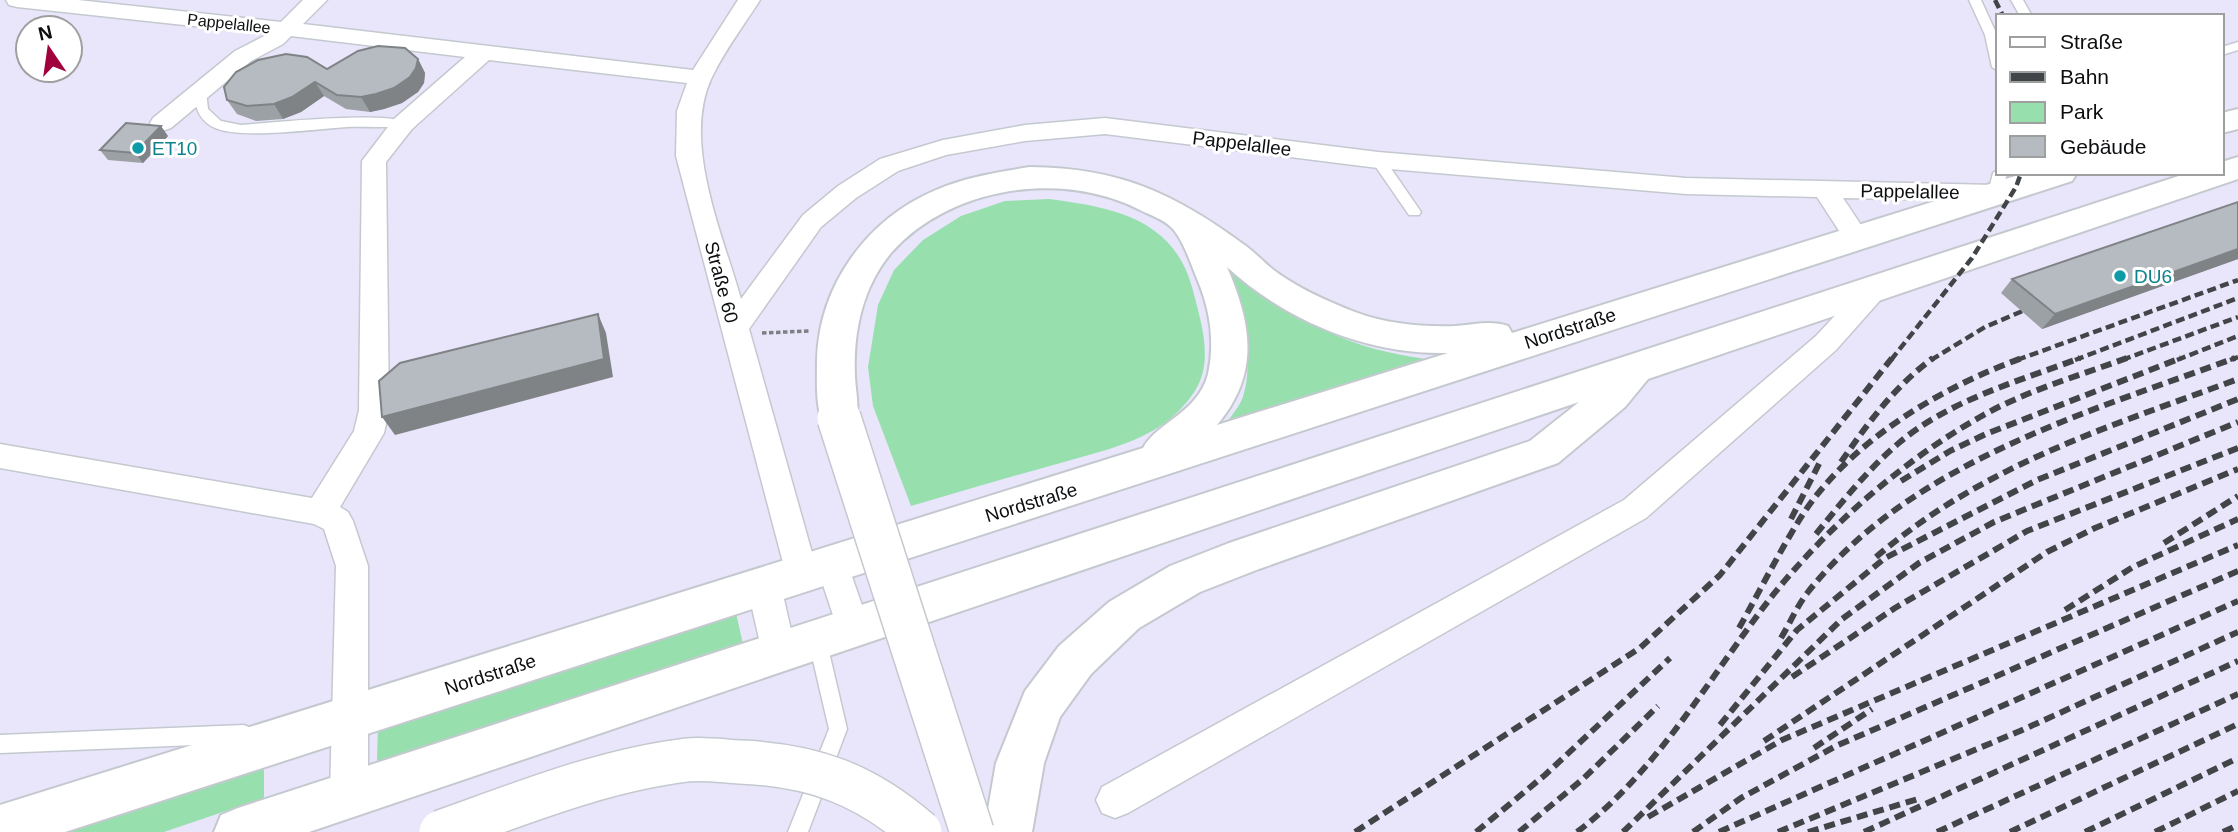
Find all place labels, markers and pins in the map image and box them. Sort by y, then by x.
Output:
place label: ET10 [152,138,197,159]
marker: ET10 [130,140,146,156]
place label: DU6 [2134,266,2172,287]
marker: DU6 [2112,268,2128,284]

